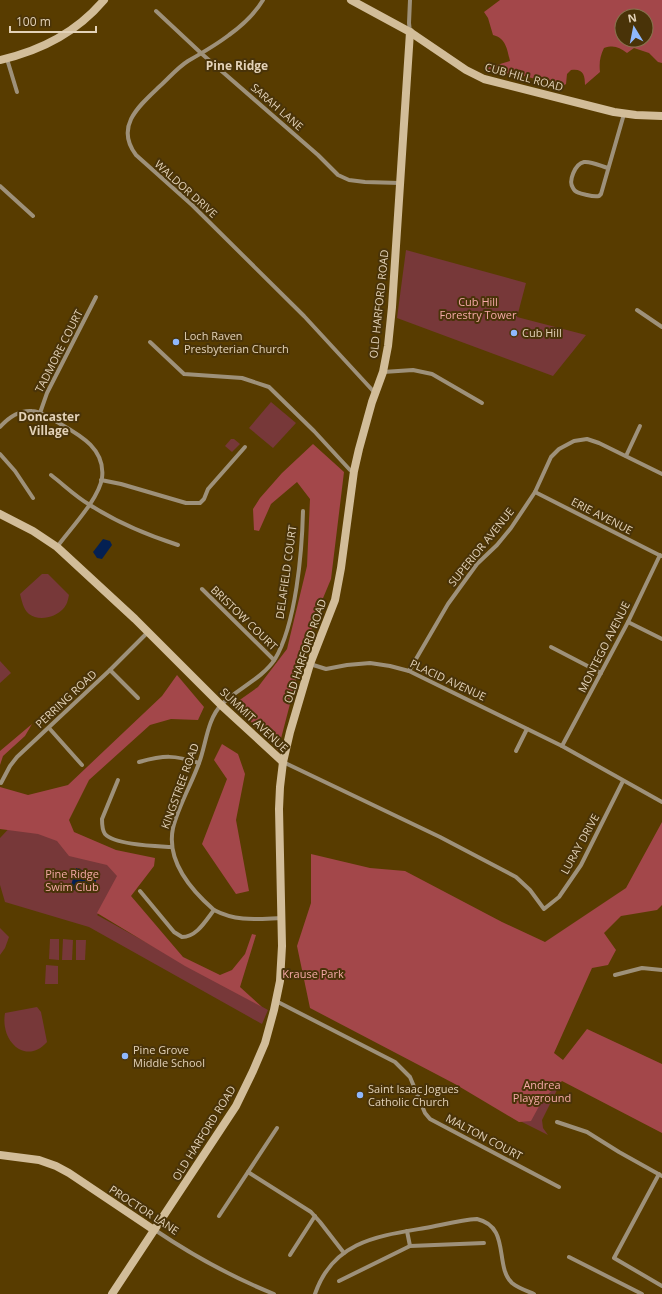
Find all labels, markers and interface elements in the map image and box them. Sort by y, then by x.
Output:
scale bar [10,8,96,34]
north arrow [614,8,654,48]
text: N [626,9,638,26]
text: 100 m [16,13,51,30]
district label: Pine Ridge [206,57,268,74]
street label: CUB HILL ROAD [483,59,565,94]
street label: SARAH LANE [248,80,307,134]
street label: WALDOR DRIVE [152,156,221,221]
street label: OLD HARFORD ROAD [365,249,392,359]
park label: Cub Hill Forestry Tower [440,294,517,322]
street label: TADMORE COURT [31,307,86,395]
place label: Cub Hill [522,325,562,340]
place label: Loch Raven Presbyterian Church [184,328,289,356]
marker: Cub Hill [509,328,519,338]
marker: Loch Raven Presbyterian Church [171,337,181,347]
district label: Doncaster Village [18,408,80,439]
street label: ERIE AVENUE [569,494,635,537]
street label: SUPERIOR AVENUE [444,504,517,589]
street label: DELAFIELD COURT [271,524,300,620]
street label: BRISTOW COURT [208,582,281,653]
street label: OLD HARFORD ROAD [280,597,329,705]
street label: MONTEGO AVENUE [574,599,633,695]
street label: PLACID AVENUE [408,655,489,704]
street label: PERRING ROAD [32,666,100,731]
street label: SUMMIT AVENUE [217,684,292,755]
street label: KINGSTREE ROAD [157,741,202,831]
street label: LURAY DRIVE [557,811,602,877]
park label: Pine Ridge Swim Club [45,866,99,894]
park label: Krause Park [282,966,344,981]
place label: Pine Grove Middle School [133,1042,205,1070]
marker: Pine Grove Middle School [120,1051,130,1061]
park label: Andrea Playground [513,1077,571,1105]
place label: Saint Isaac Jogues Catholic Church [368,1081,459,1109]
street label: OLD HARFORD ROAD [168,1082,239,1183]
marker: Saint Isaac Jogues Catholic Church [355,1090,365,1100]
street label: MALTON COURT [443,1110,525,1163]
street label: PROCTOR LANE [107,1181,182,1238]

